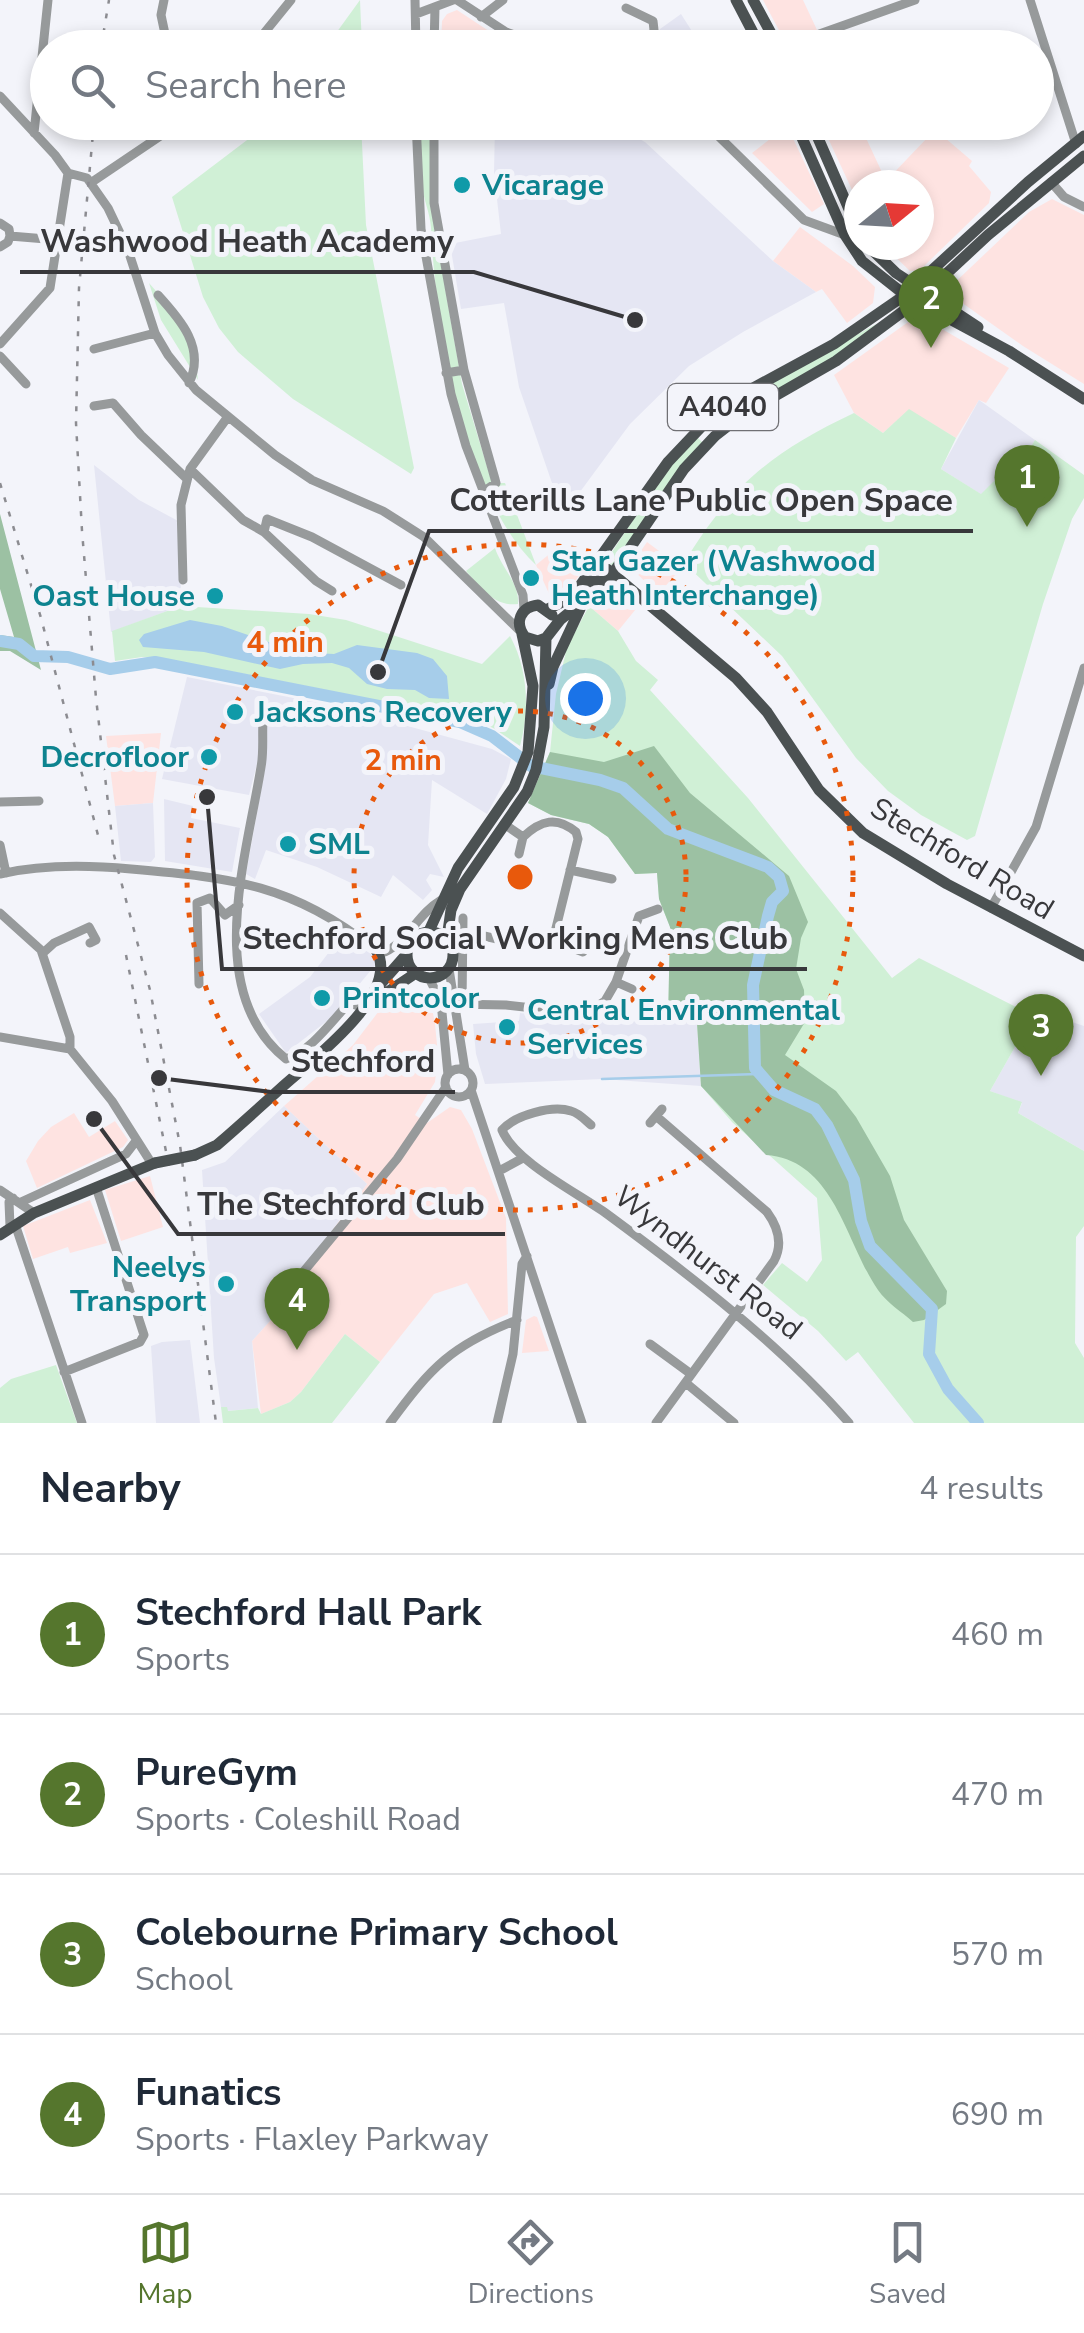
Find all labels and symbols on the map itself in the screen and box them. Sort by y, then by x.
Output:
place label: Vicarage [481,165,604,206]
north arrow [844,170,934,260]
marker: Vicarage [451,174,473,196]
callout: Washwood Heath Academy [20,210,474,272]
text: Washwood Heath Academy [40,220,455,263]
pin: 2 [898,266,964,348]
road number: A4040 [668,384,778,430]
pin: 1 [994,444,1060,527]
callout: Cotterills Lane Public Open Space [429,469,973,531]
text: Cotterills Lane Public Open Space [449,479,953,522]
place label: Star Gazer (Washwood Heath Interchange) [551,541,876,616]
marker: Star Gazer (Washwood Heath Interchange) [520,567,542,589]
place label: Oast House [32,576,195,617]
marker: Oast House [204,585,226,607]
text: 4 min [246,622,324,663]
your location [560,673,611,724]
place label: Jacksons Recovery [254,692,512,733]
marker: Jacksons Recovery [224,701,246,723]
place label: Decrofloor [40,737,189,778]
text: 2 min [364,740,442,781]
marker: Decrofloor [198,746,220,768]
street label: Stechford Road [863,788,1061,930]
place label: SML [308,824,370,865]
marker: SML [277,833,299,855]
centre of rings [502,859,538,895]
callout: Stechford Social Working Mens Club [222,907,807,969]
text: Stechford Social Working Mens Club [242,917,788,960]
place label: Printcolor [342,978,479,1019]
marker: Printcolor [311,987,333,1009]
place label: Central Environmental Services [527,990,841,1065]
pin: 3 [1008,994,1074,1076]
marker: Central Environmental Services [496,1016,518,1038]
callout: Stechford [271,1030,455,1092]
text: Stechford [291,1040,435,1083]
callout: The Stechford Club [178,1172,505,1234]
street label: Wyndhurst Road [605,1176,811,1350]
text: The Stechford Club [197,1183,485,1226]
place label: Neelys Transport [70,1247,206,1322]
pin: 4 [264,1268,330,1350]
marker: Neelys Transport [215,1273,237,1295]

